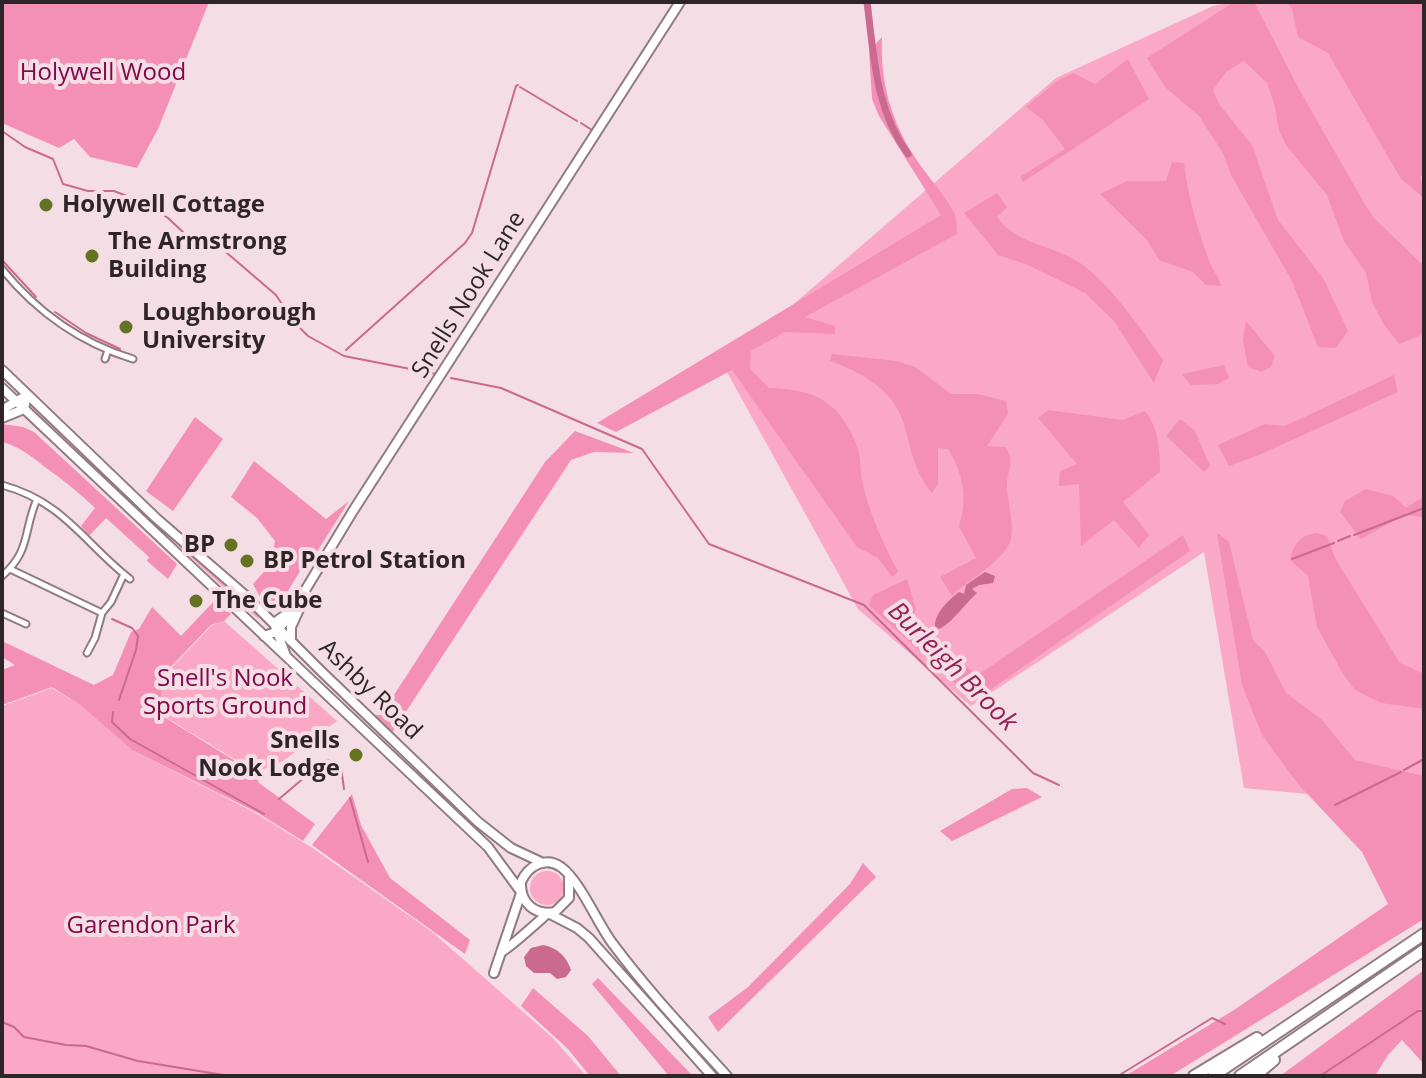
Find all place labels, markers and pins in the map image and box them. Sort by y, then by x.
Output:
place label: Holywell Cottage [62,191,265,219]
marker: Holywell Cottage [37,196,55,214]
place label: The Armstrong Building [108,228,287,284]
marker: The Armstrong Building [83,247,101,265]
place label: Loughborough University [142,299,316,355]
marker: Loughborough University [117,318,135,336]
place label: BP [184,531,215,559]
marker: BP [222,536,240,554]
place label: BP Petrol Station [263,547,466,575]
marker: BP Petrol Station [238,552,256,570]
place label: The Cube [212,587,323,615]
marker: The Cube [187,592,205,610]
place label: Snells Nook Lodge [198,727,340,783]
marker: Snells Nook Lodge [347,746,365,764]

